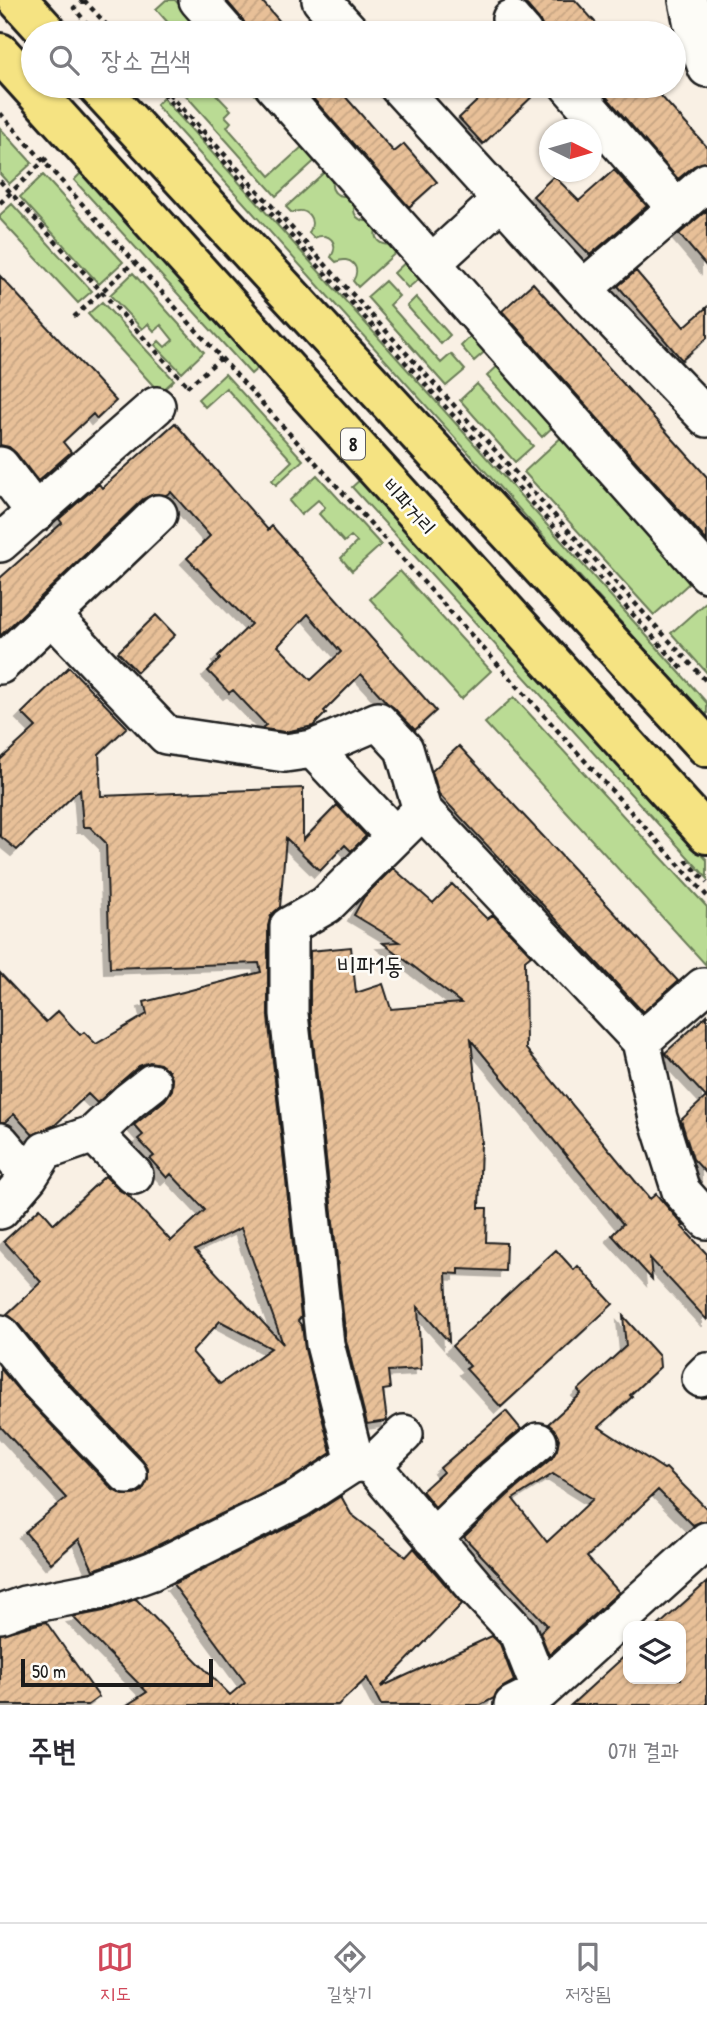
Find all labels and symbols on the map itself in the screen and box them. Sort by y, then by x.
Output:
north arrow [539,119,602,182]
road number: 8 [341,428,365,460]
street label: 비파거리 [376,472,443,541]
district label: 비파1동 [337,949,403,981]
scale bar [21,1656,214,1688]

